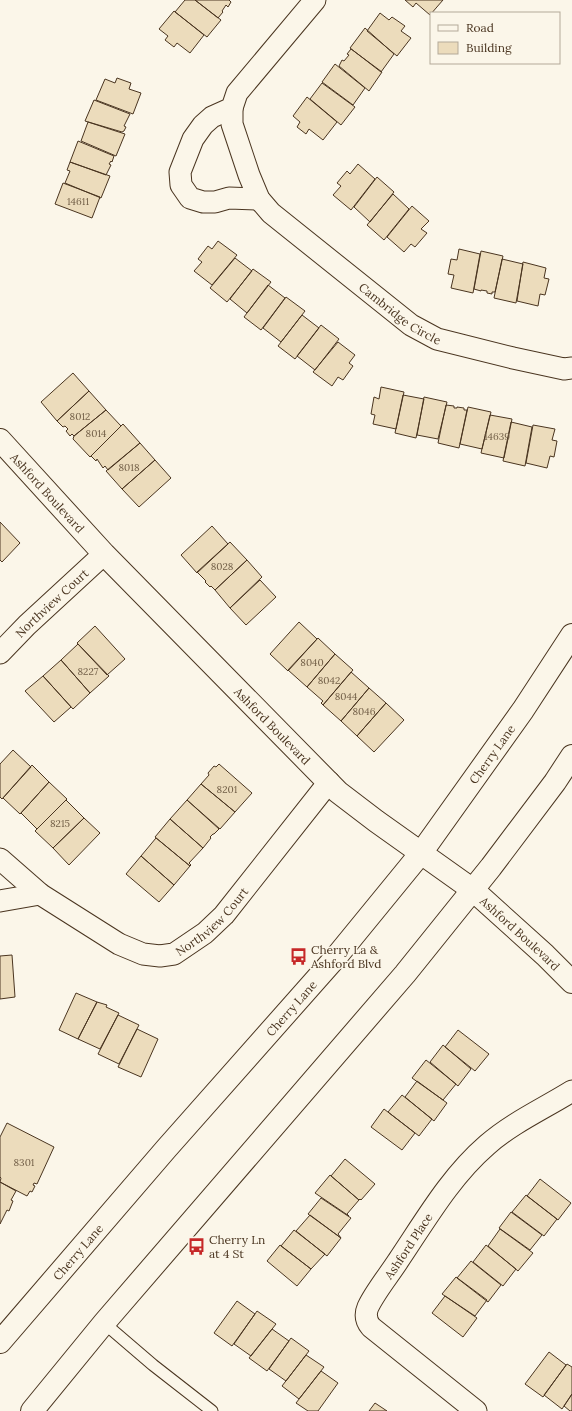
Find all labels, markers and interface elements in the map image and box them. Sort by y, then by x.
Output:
legend [430,12,560,64]
text: Road [466,20,494,35]
text: Building [466,40,512,55]
house number: 14611 [67,195,89,208]
street label: Cambridge Circle [356,279,443,347]
house number: 8012 [70,410,90,423]
house number: 8014 [86,427,107,440]
house number: 14639 [484,430,510,443]
street label: Ashford Boulevard [7,449,88,535]
house number: 8018 [118,461,140,474]
house number: 8028 [211,560,234,573]
street label: Northview Court [12,565,91,640]
house number: 8040 [300,656,324,669]
house number: 8227 [78,665,99,678]
house number: 8042 [318,674,340,687]
street label: Ashford Boulevard [231,683,314,767]
house number: 8044 [335,690,358,703]
house number: 8046 [352,705,376,718]
street label: Cherry Lane [465,721,518,787]
house number: 8201 [217,783,238,796]
house number: 8215 [50,817,70,830]
street label: Northview Court [172,884,251,959]
street label: Ashford Boulevard [477,892,563,973]
place label: Cherry La & Ashford Blvd [310,942,381,971]
bus stop icon: Cherry La & Ashford Blvd [288,946,308,966]
street label: Cherry Lane [262,977,320,1039]
house number: 8301 [13,1156,35,1169]
street label: Ashford Place [380,1209,436,1282]
street label: Cherry Lane [49,1220,106,1283]
place label: Cherry Ln at 4 St [209,1232,265,1261]
bus stop icon: Cherry Ln at 4 St [186,1236,206,1256]

